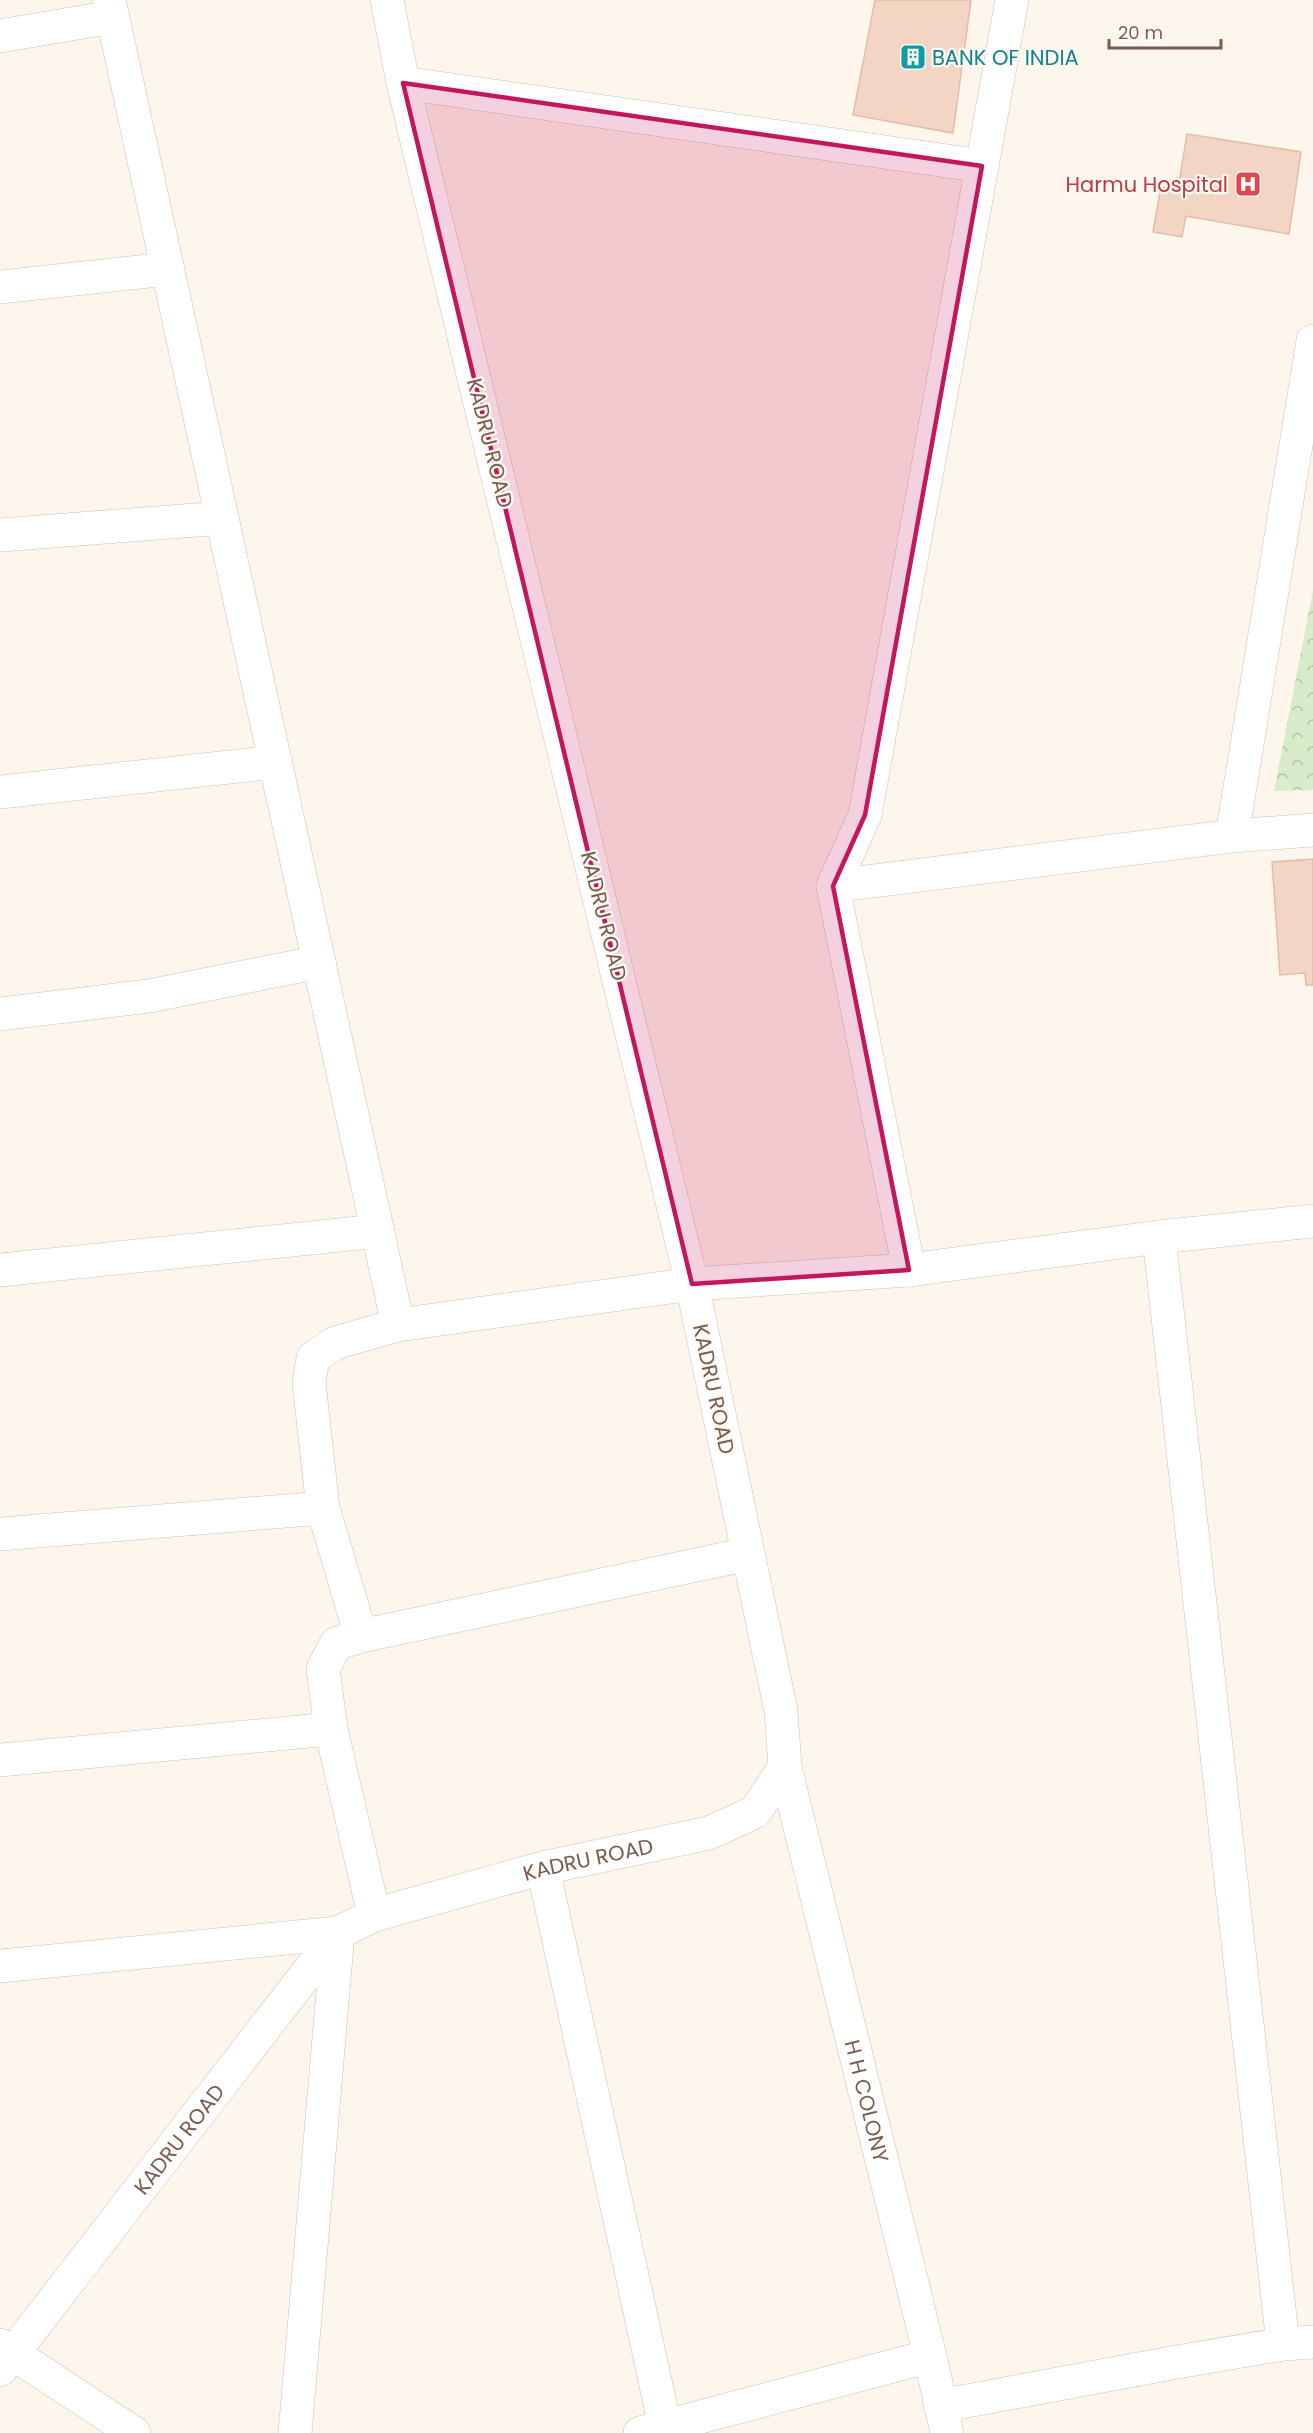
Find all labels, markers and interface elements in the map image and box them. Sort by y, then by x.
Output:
scale bar [1109,12,1222,50]
text: 20 m [1118,20,1163,45]
building icon: BANK OF INDIA [898,42,928,72]
place label: BANK OF INDIA [932,43,1079,72]
hospital icon: Harmu Hospital [1233,169,1263,199]
place label: Harmu Hospital [1065,170,1228,199]
street label: KADRU ROAD [460,375,520,511]
street label: KADRU ROAD [574,848,634,984]
street label: KADRU ROAD [686,1321,742,1457]
street label: KADRU ROAD [519,1831,656,1887]
street label: H H COLONY [838,2037,896,2166]
street label: KADRU ROAD [127,2078,231,2200]

